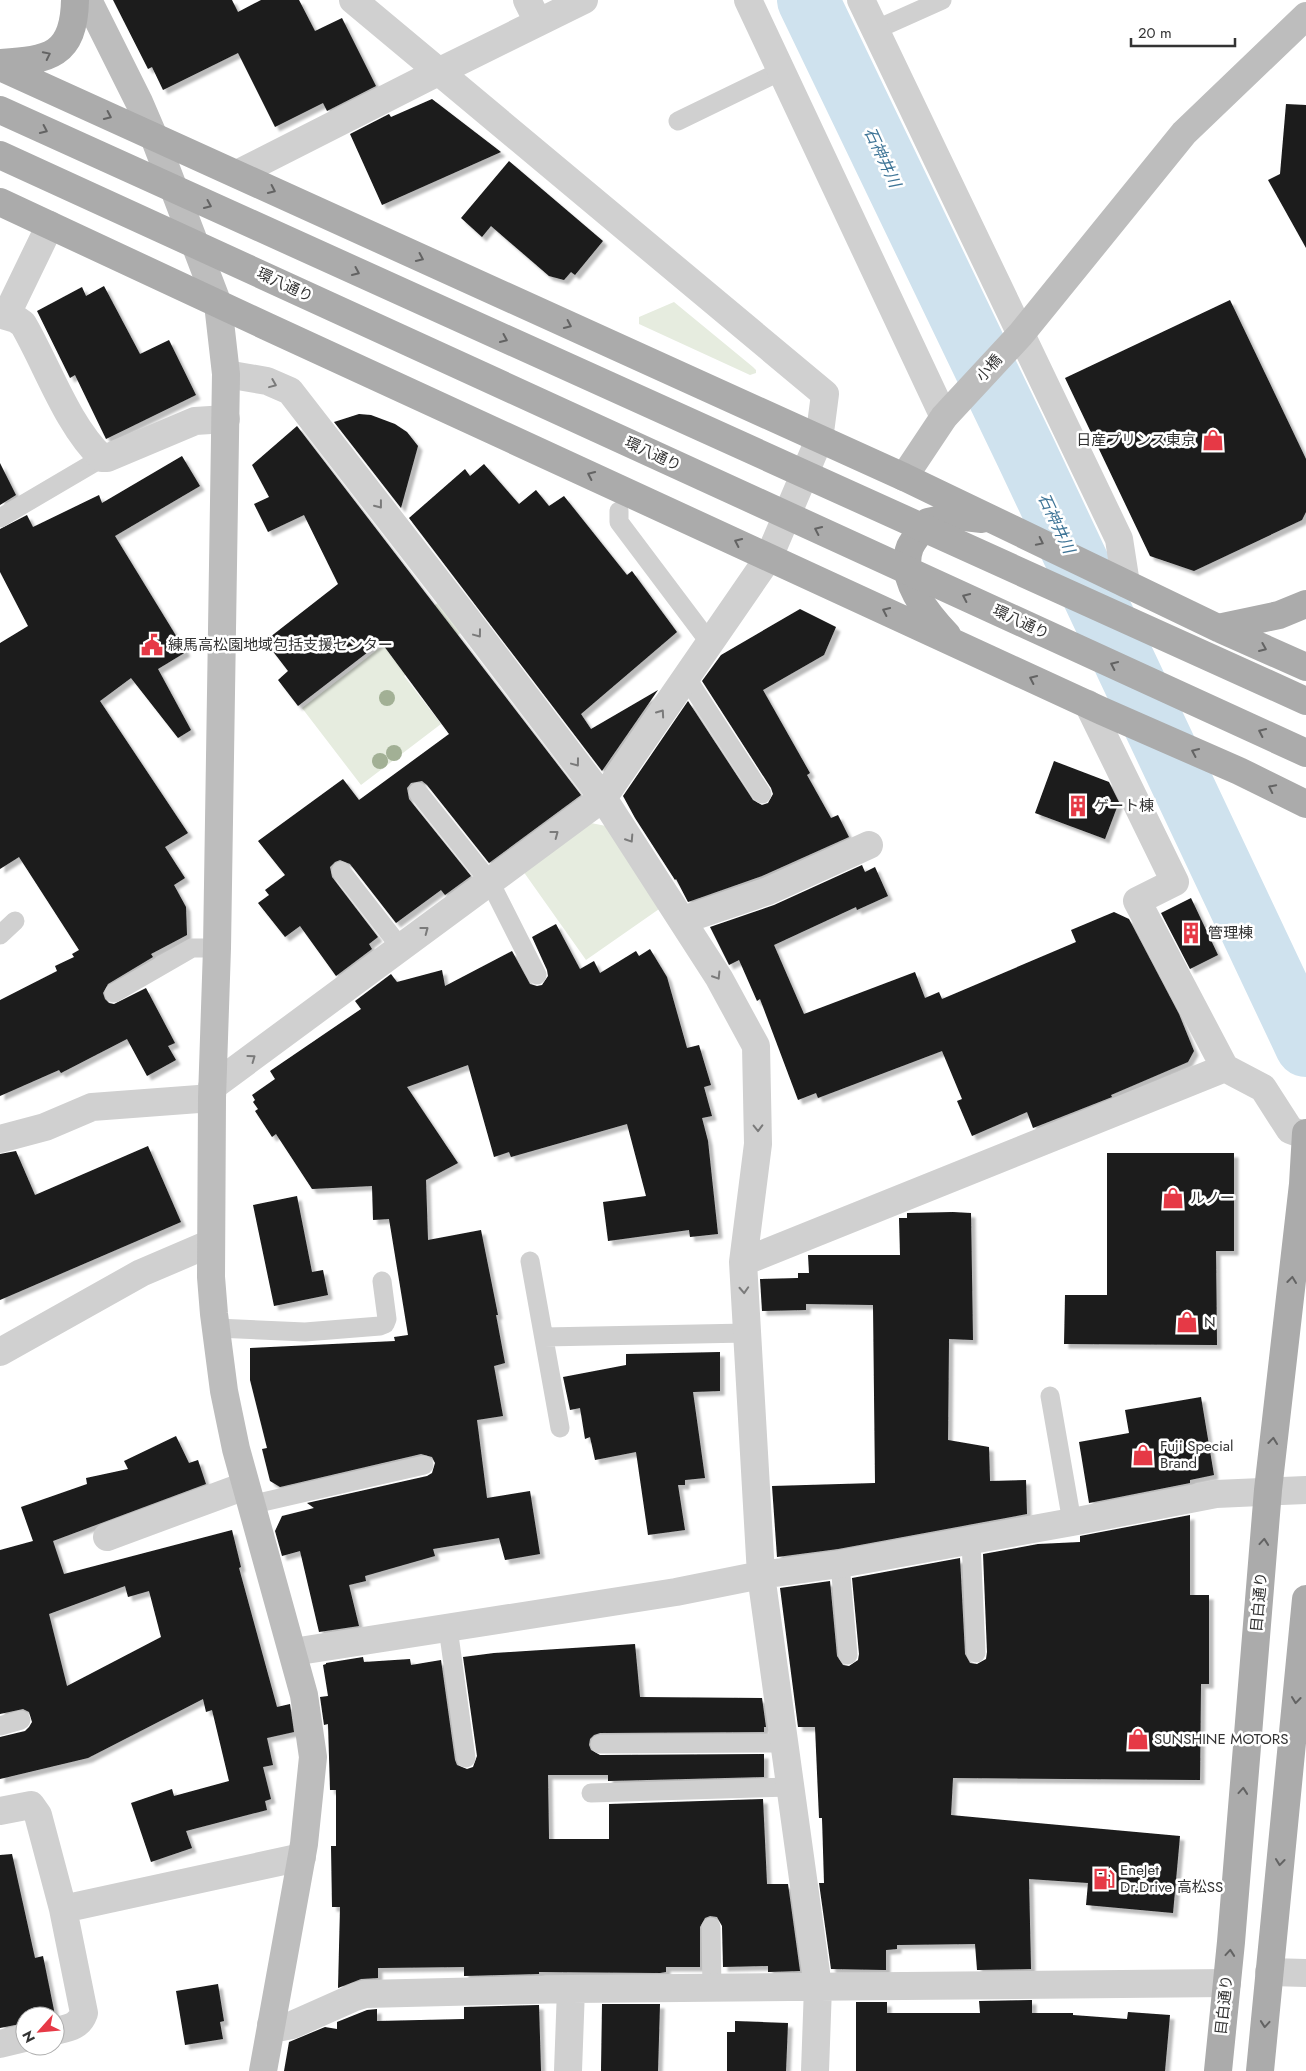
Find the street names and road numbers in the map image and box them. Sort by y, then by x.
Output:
street label: 環八通り [253,262,317,308]
street label: 小橋 [971,349,1007,387]
street label: 環八通り [621,431,685,477]
street label: 環八通り [989,599,1053,645]
street label: 目白通り [1245,1571,1273,1633]
street label: 目白通り [1210,1974,1238,2036]

